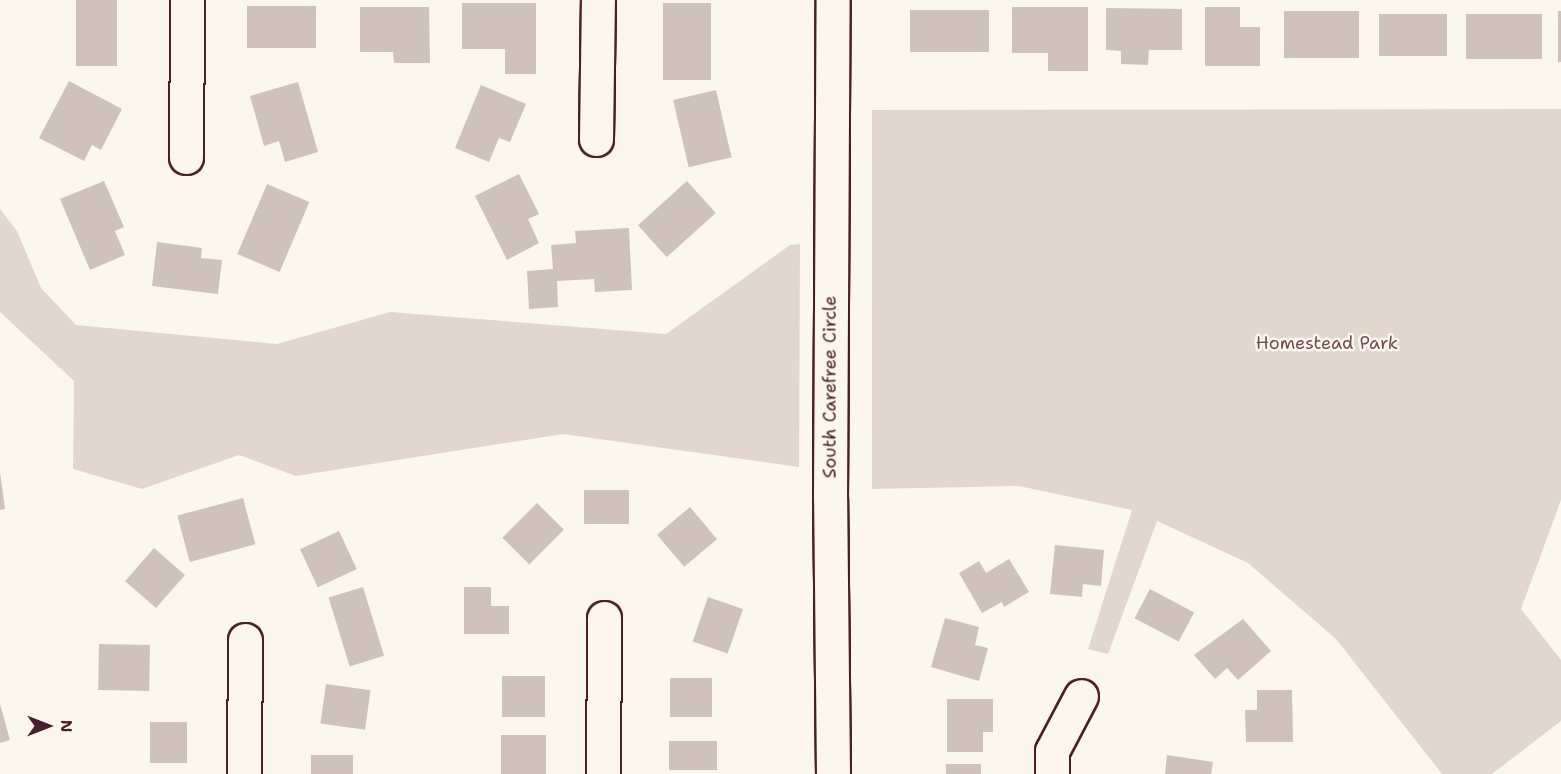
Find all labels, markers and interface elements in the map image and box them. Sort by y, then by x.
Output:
street label: South Carefree Circle [819,296,841,478]
park label: Homestead Park [1256,332,1398,354]
north arrow [18,696,78,756]
text: N [56,720,77,732]

